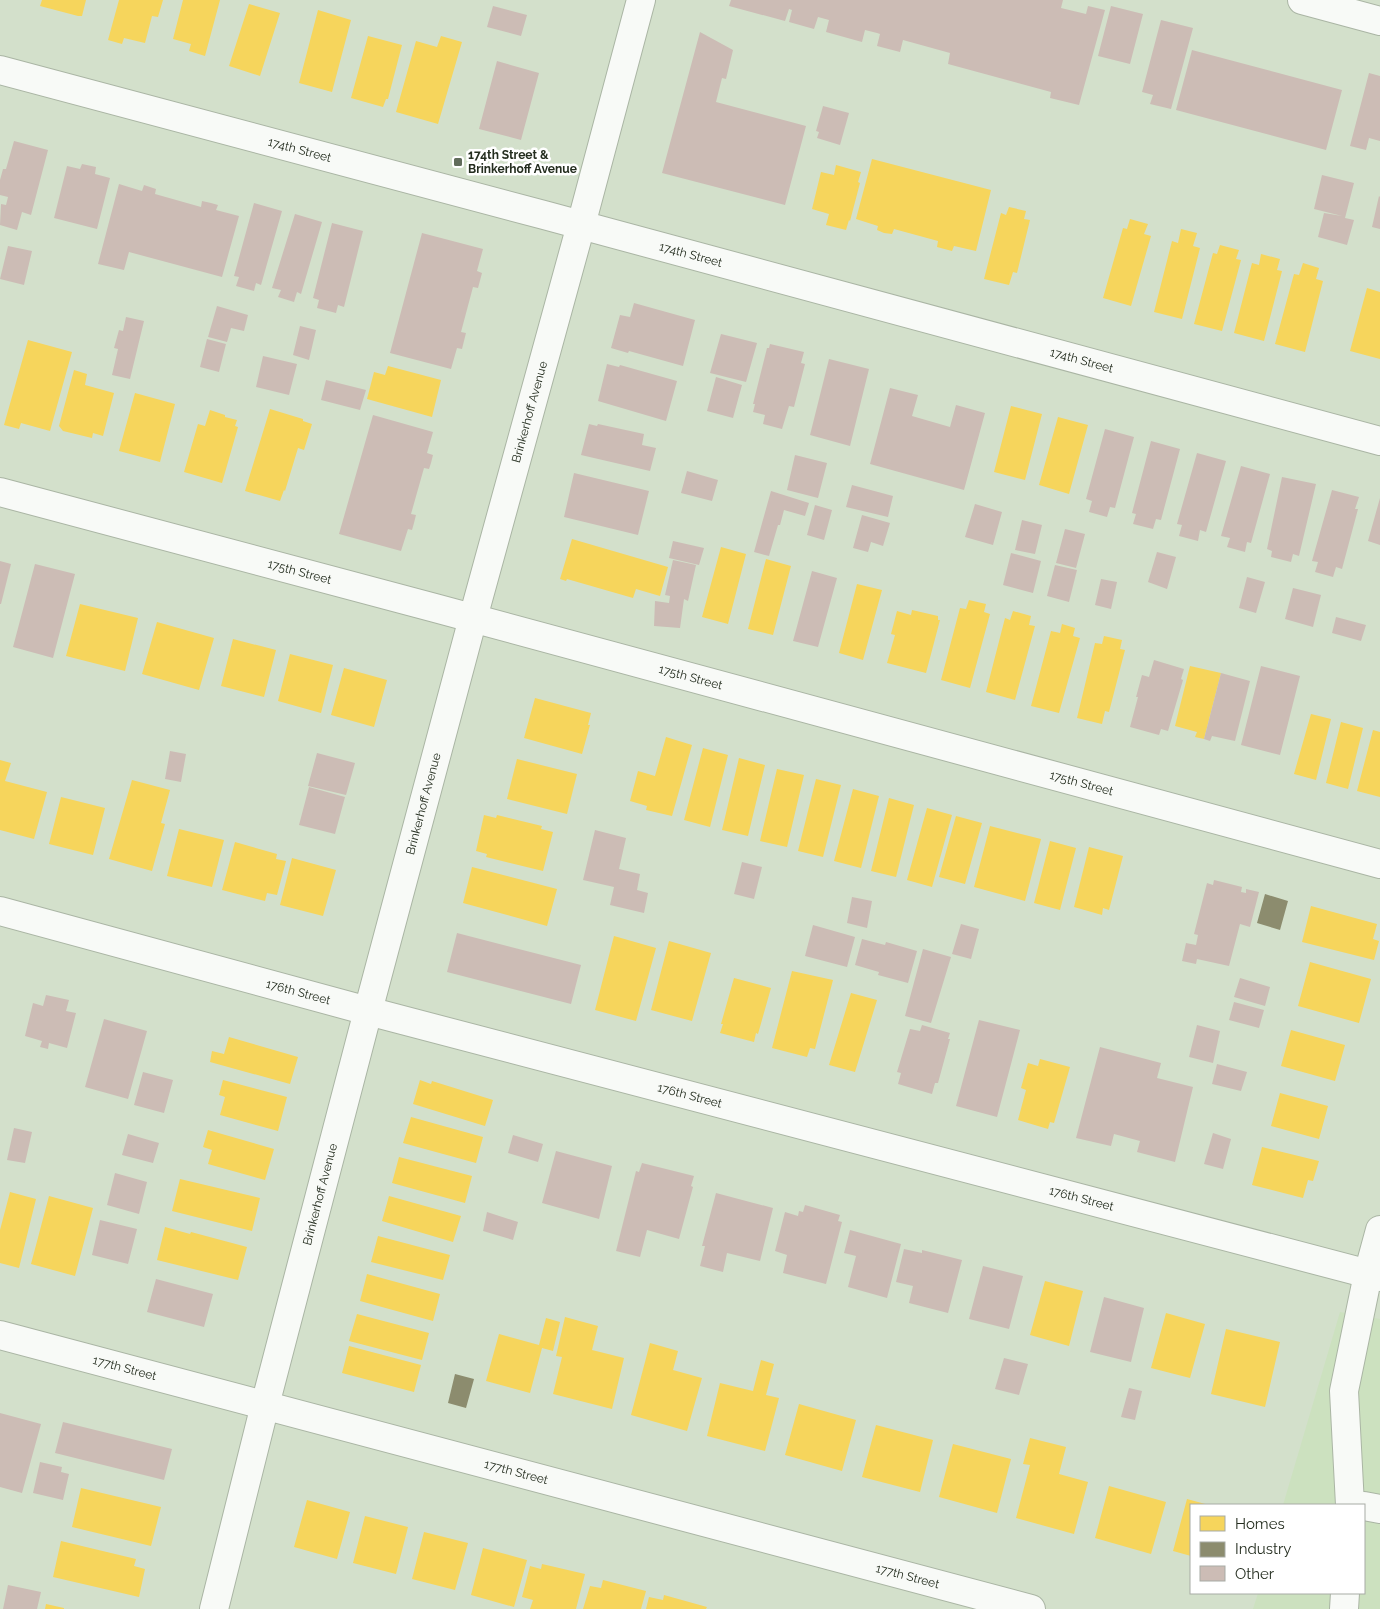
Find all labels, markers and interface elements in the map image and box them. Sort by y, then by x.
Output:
street label: 174th Street [266,135,333,165]
place label: 174th Street & Brinkerhoff Avenue [468,148,577,176]
marker: 174th Street & Brinkerhoff Avenue [452,156,464,168]
street label: 174th Street [658,239,724,270]
street label: 174th Street [1049,345,1115,376]
street label: Brinkerhoff Avenue [509,360,550,464]
street label: 175th Street [266,557,333,587]
street label: 175th Street [657,662,724,693]
street label: Brinkerhoff Avenue [403,751,444,856]
street label: 175th Street [1048,768,1115,798]
street label: 176th Street [264,977,332,1007]
street label: 176th Street [656,1080,724,1111]
street label: Brinkerhoff Avenue [300,1142,340,1247]
street label: 176th Street [1048,1183,1115,1214]
street label: 177th Street [91,1353,158,1383]
street label: 177th Street [483,1457,549,1487]
legend [1190,1504,1365,1594]
text: Homes [1235,1515,1285,1533]
text: Industry [1235,1540,1291,1558]
street label: 177th Street [874,1561,941,1591]
text: Other [1235,1565,1275,1583]

